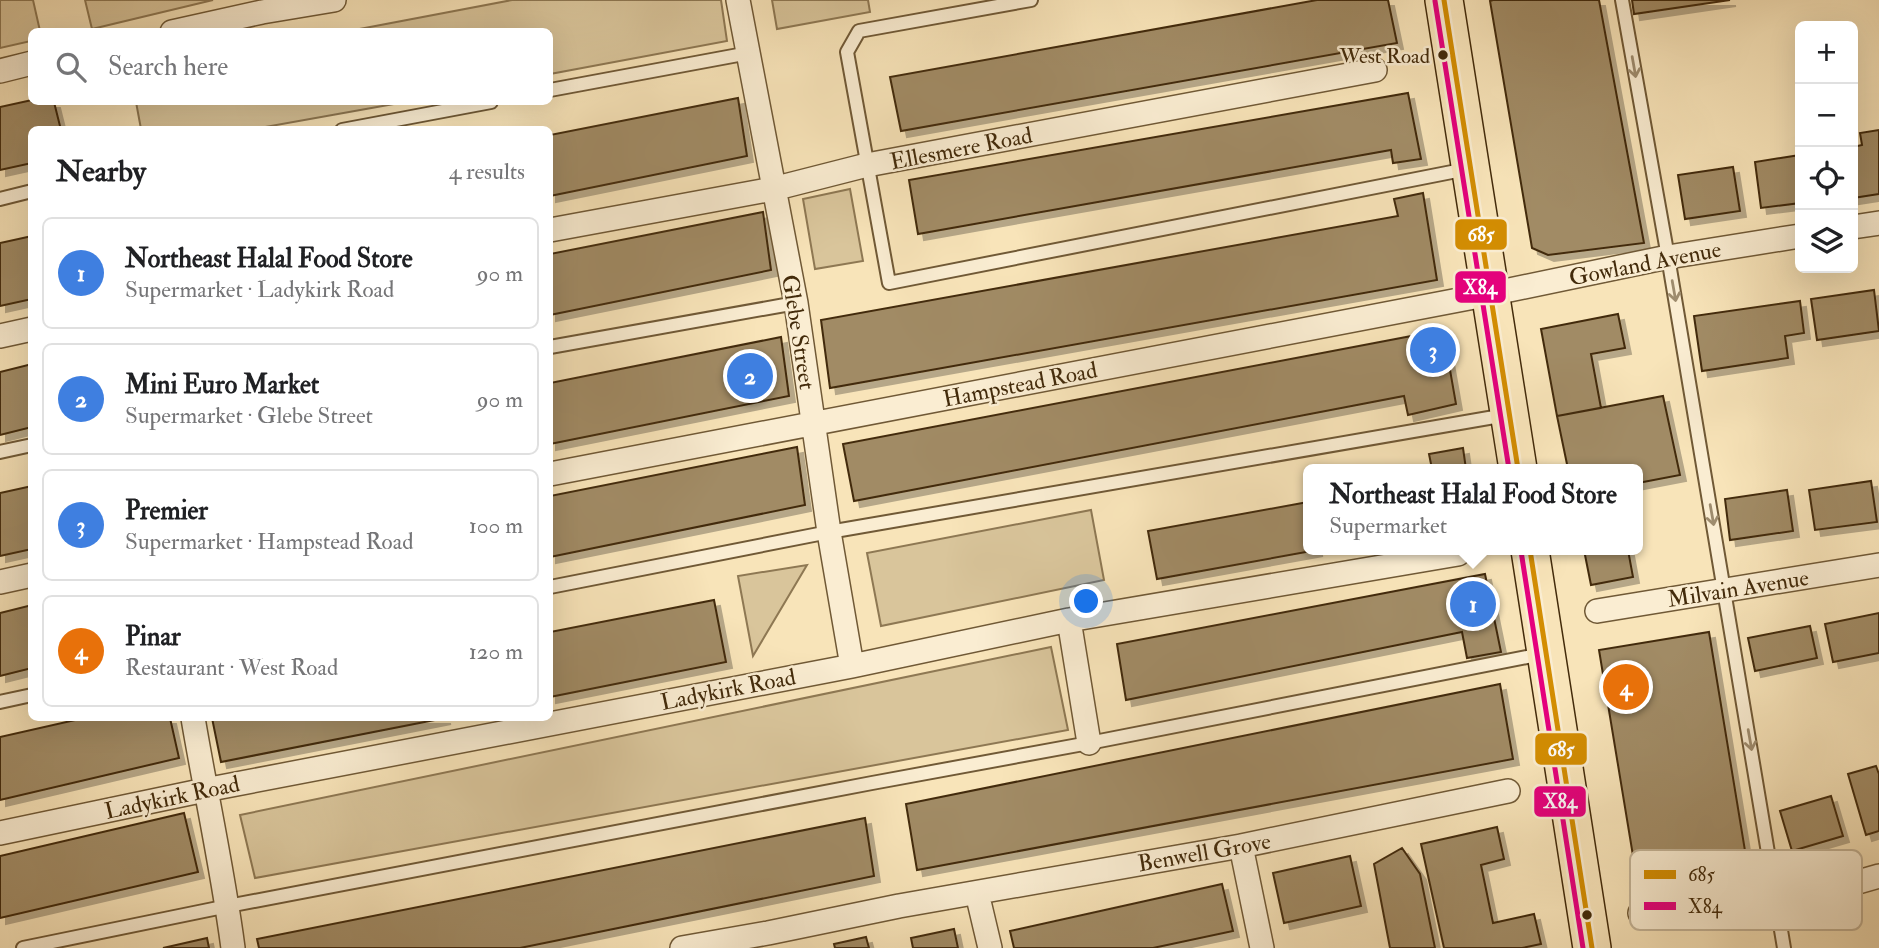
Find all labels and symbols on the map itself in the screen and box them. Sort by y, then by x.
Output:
place label: West Road [1338,43,1431,70]
marker: West Road [1436,48,1450,62]
one-way arrow [1628,55,1641,78]
street label: Ellesmere Road [888,121,1035,176]
line badge: 685 [1454,218,1508,251]
text: 685 [1468,223,1495,247]
street label: Gowland Avenue [1567,234,1724,292]
line badge: X84 [1454,270,1507,304]
street label: Glebe Street [775,273,822,392]
text: X84 [1463,276,1499,300]
one-way arrow [1668,279,1681,302]
pin: 3 [1410,324,1456,376]
pin: 2 [727,350,773,402]
street label: Hampstead Road [941,355,1100,415]
one-way arrow [1706,504,1719,526]
street label: Milvain Avenue [1665,563,1811,614]
pin: 1 [1450,578,1496,630]
your location [1069,584,1103,618]
pin: 4 [1603,661,1649,713]
street label: Ladykirk Road [658,662,798,717]
one-way arrow [1744,728,1757,751]
line badge: 685 [1534,732,1588,766]
text: 685 [1548,738,1575,762]
street label: Ladykirk Road [102,769,242,826]
line badge: X84 [1533,785,1587,818]
text: X84 [1543,790,1579,814]
street label: Benwell Grove [1135,826,1273,878]
legend [1630,850,1862,930]
text: 685 [1688,863,1715,887]
text: X84 [1688,895,1723,919]
unlabelled marker [1580,908,1594,922]

